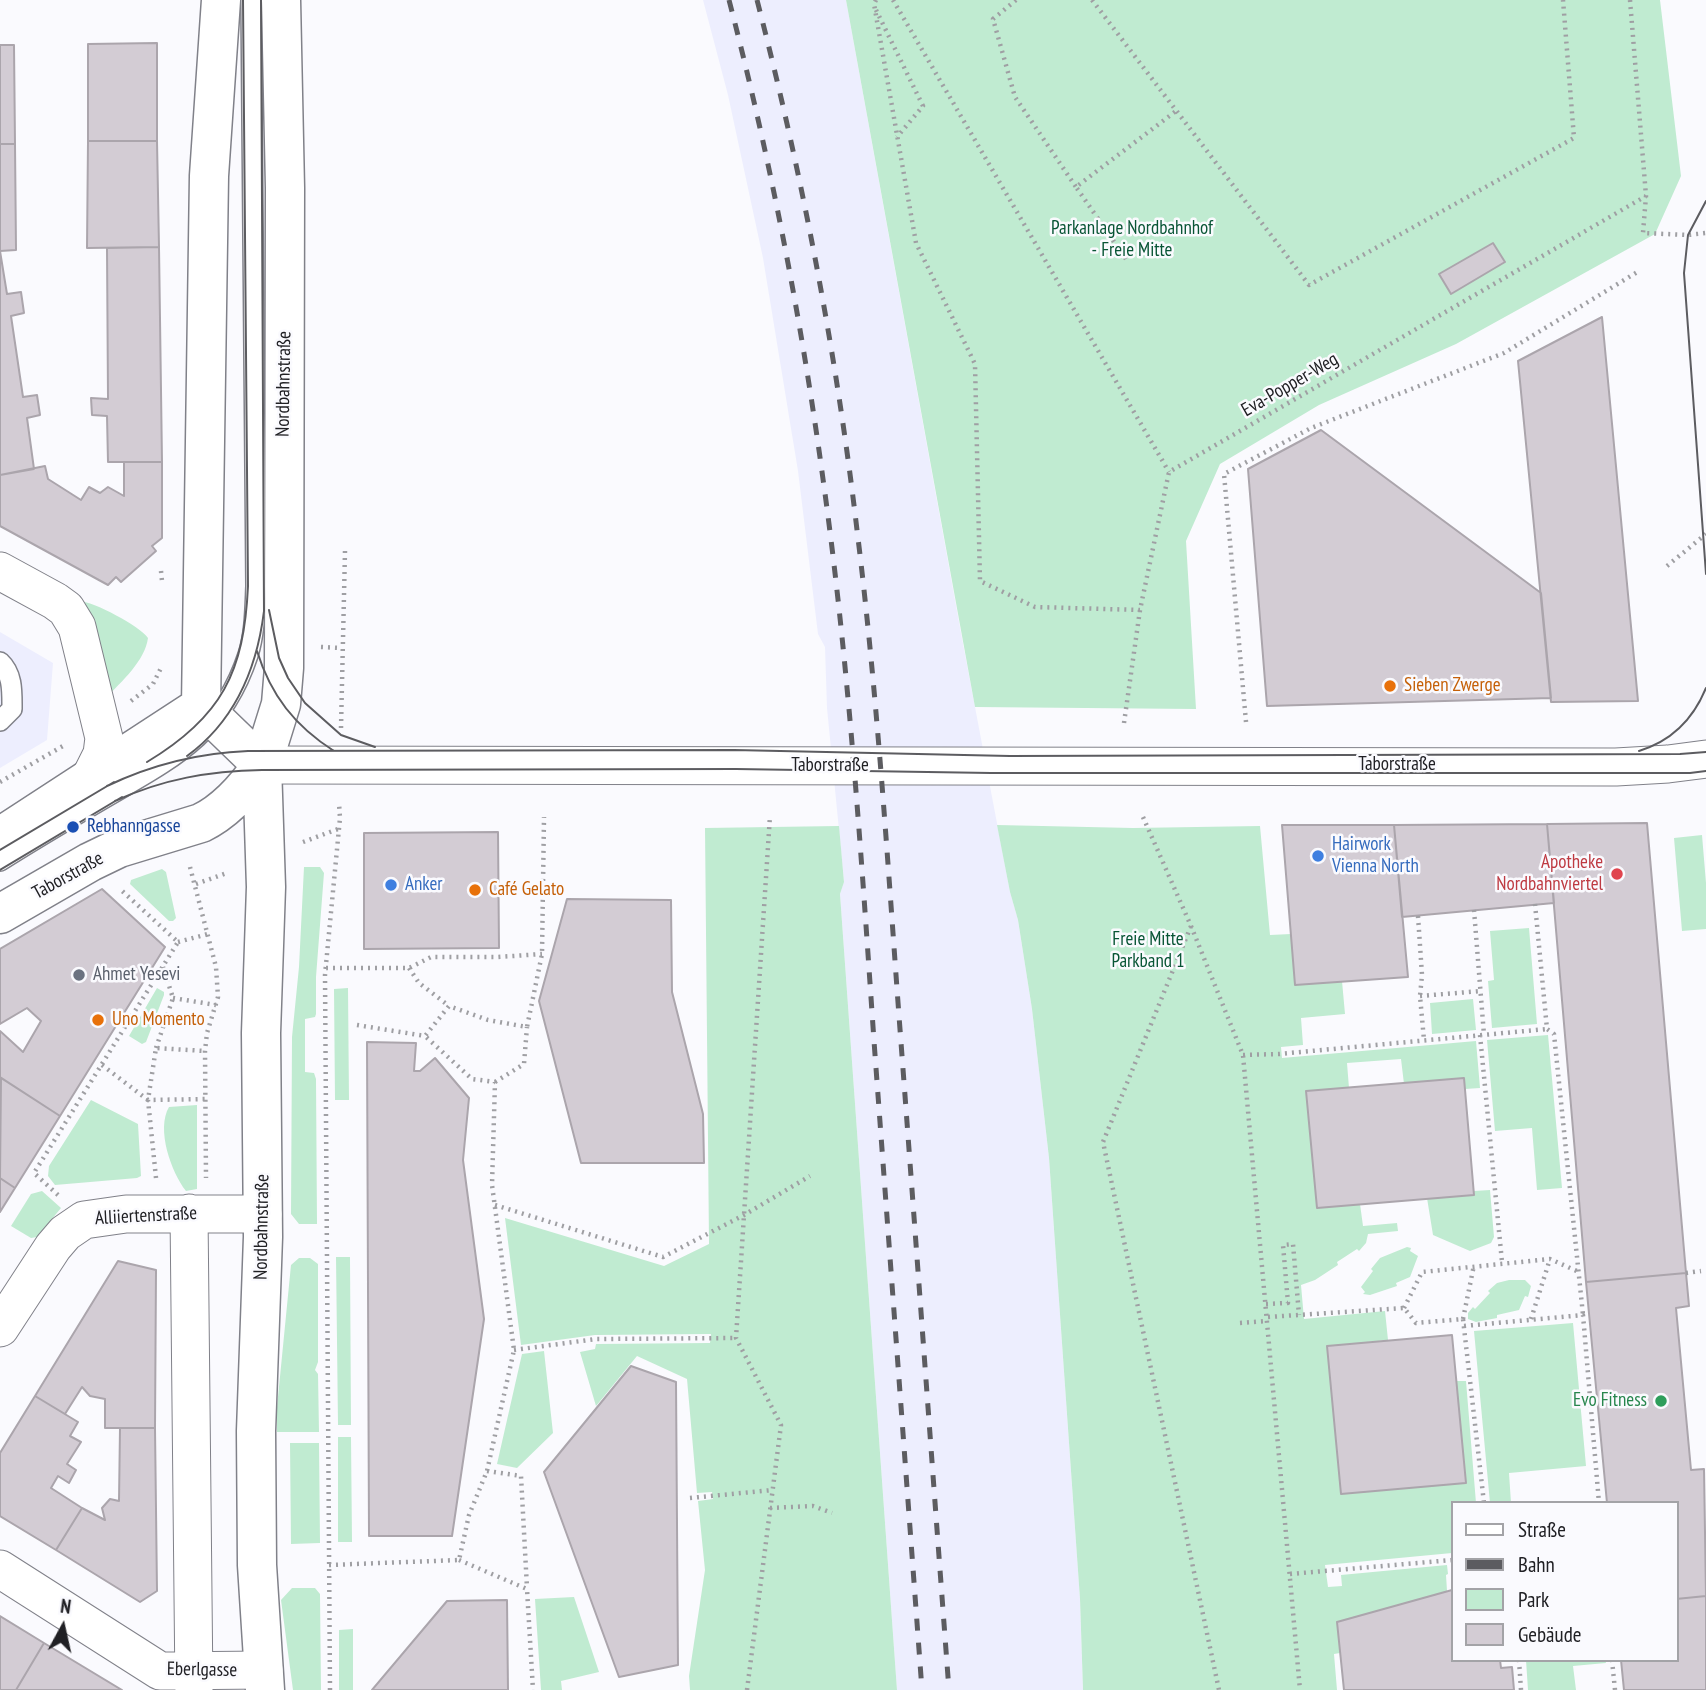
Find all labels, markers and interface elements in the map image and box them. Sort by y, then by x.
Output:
park label: Parkanlage Nordbahnhof - Freie Mitte [1051,218,1213,262]
street label: Nordbahnstraße [272,331,296,437]
street label: Eva-Popper-Weg [1238,348,1342,422]
place label: Sieben Zwerge [1404,675,1501,697]
marker: Sieben Zwerge [1382,678,1398,694]
street label: Taborstraße [1358,754,1436,776]
street label: Taborstraße [791,755,869,777]
place label: Rebhanngasse [87,816,181,838]
marker: Rebhanngasse [65,819,81,835]
place label: Hairwork Vienna North [1332,834,1419,878]
street label: Taborstraße [28,847,108,905]
marker: Hairwork Vienna North [1310,848,1326,864]
place label: Apotheke Nordbahnviertel [1496,852,1603,896]
marker: Apotheke Nordbahnviertel [1609,866,1625,882]
place label: Anker [405,874,443,896]
marker: Anker [383,877,399,893]
place label: Café Gelato [489,879,564,901]
marker: Café Gelato [467,882,483,898]
park label: Freie Mitte Parkband 1 [1111,929,1185,973]
place label: Ahmet Yesevi [93,964,180,986]
marker: Ahmet Yesevi [71,967,87,983]
place label: Uno Momento [112,1009,205,1031]
marker: Uno Momento [90,1012,106,1028]
street label: Nordbahnstraße [250,1174,274,1280]
street label: Alliiertenstraße [94,1202,198,1230]
place label: Evo Fitness [1573,1390,1647,1412]
marker: Evo Fitness [1653,1393,1669,1409]
legend [1450,1501,1678,1662]
text: Straße [1518,1516,1566,1543]
text: Bahn [1518,1551,1555,1578]
text: Park [1518,1586,1549,1613]
north arrow [28,1592,98,1662]
text: N [59,1594,73,1619]
text: Gebäude [1518,1621,1581,1648]
street label: Eberlgasse [167,1658,237,1682]

